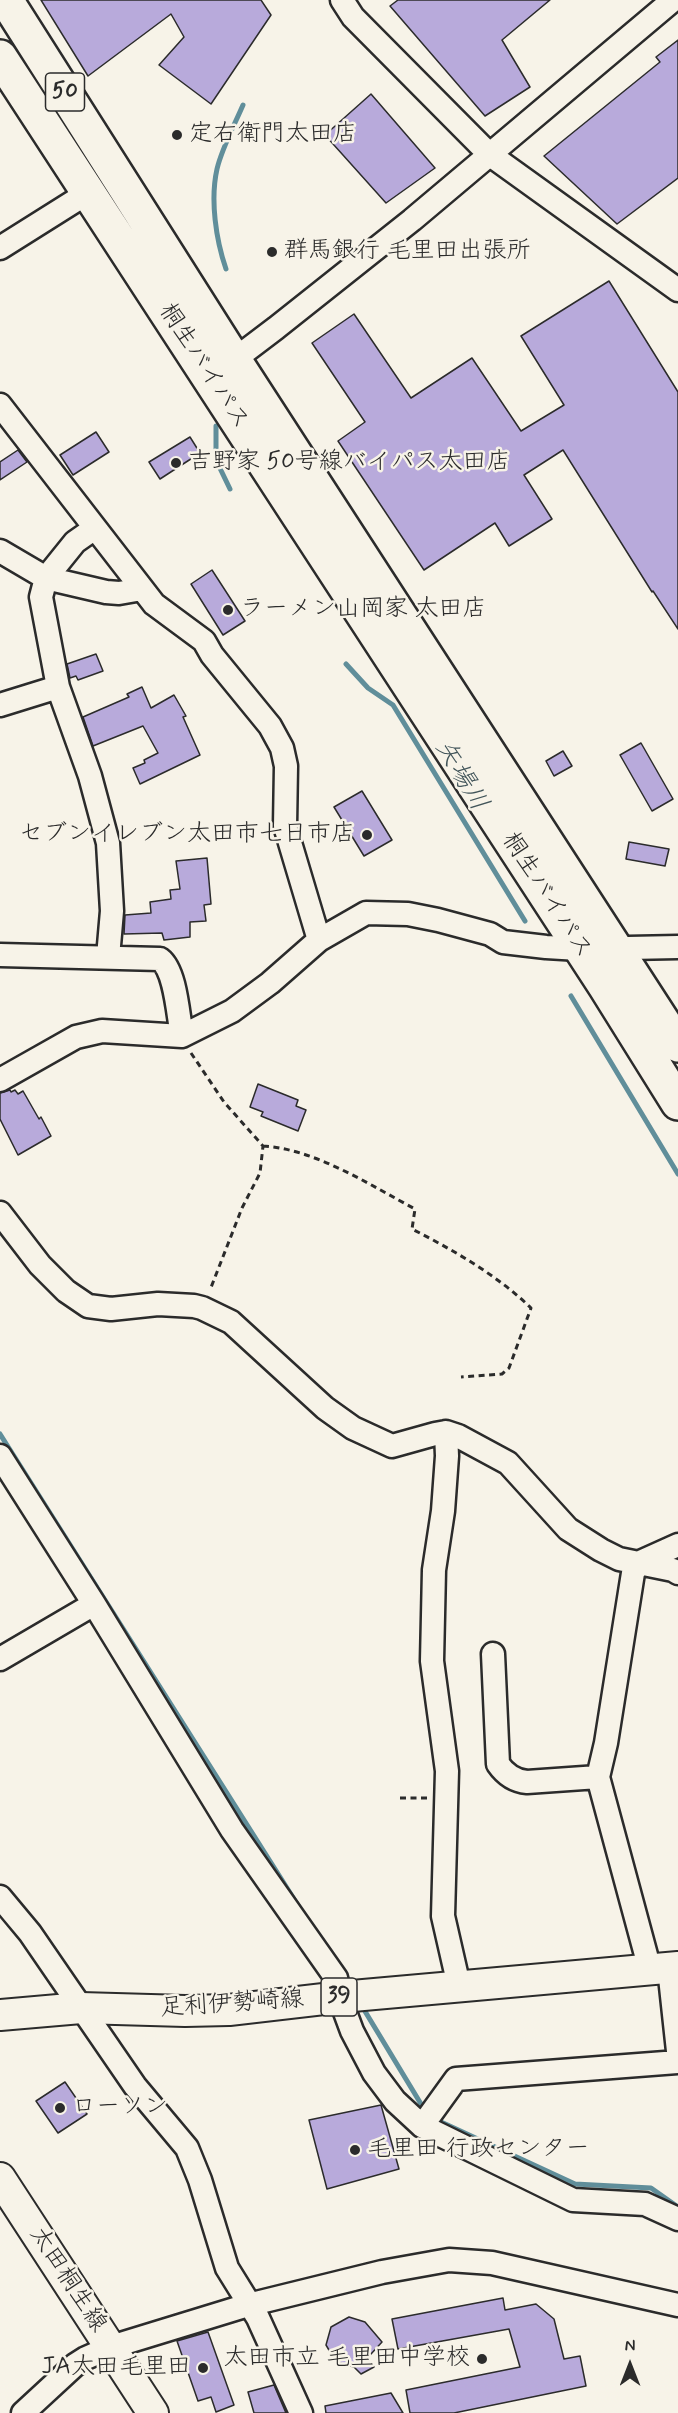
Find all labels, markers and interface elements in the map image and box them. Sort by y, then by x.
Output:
road number: 50 [46,73,84,111]
place label: 定右衛門太田店 [189,121,357,149]
marker: 定右衛門太田店 [170,128,184,142]
place label: 群馬銀行 毛里田出張所 [284,238,530,266]
marker: 群馬銀行 毛里田出張所 [265,245,279,259]
street label: 桐生バイパス [152,299,254,435]
place label: 吉野家 50号線バイパス太田店 [188,449,511,477]
marker: 吉野家 50号線バイパス太田店 [169,456,183,470]
place label: ラーメン山岡家 太田店 [240,596,486,624]
marker: ラーメン山岡家 太田店 [221,603,235,617]
water label: 矢場川 [427,735,493,817]
place label: セブンイレブン太田市七日市店 [19,821,355,849]
marker: セブンイレブン太田市七日市店 [360,828,374,842]
street label: 桐生バイパス [495,828,597,964]
road number: 39 [321,1978,357,2016]
street label: 足利伊勢崎線 [159,1986,305,2024]
place label: ローソン [72,2094,168,2122]
marker: ローソン [53,2101,67,2115]
place label: 毛里田 行政センター [367,2136,589,2164]
marker: 毛里田 行政センター [348,2143,362,2157]
street label: 太田桐生線 [22,2222,112,2338]
north arrow [600,2335,660,2395]
text: N [625,2336,635,2357]
place label: 太田市立 毛里田中学校 [224,2345,470,2373]
marker: 太田市立 毛里田中学校 [475,2352,489,2366]
place label: JA太田毛里田 [41,2354,191,2382]
marker: JA太田毛里田 [196,2361,210,2375]

